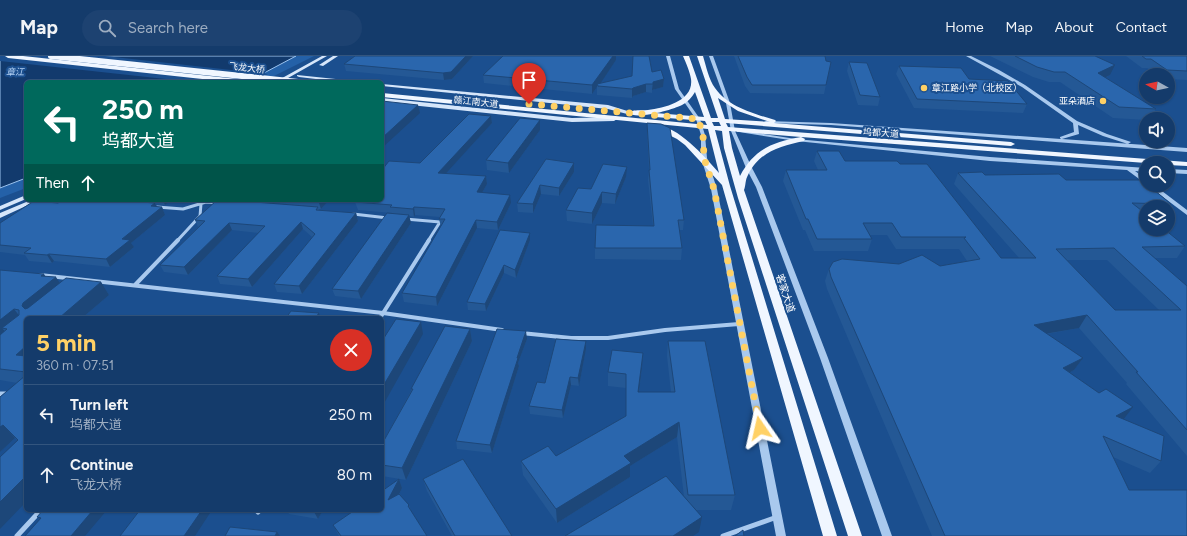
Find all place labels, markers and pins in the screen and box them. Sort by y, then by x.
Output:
pin [512,63,546,104]
place label: 章江路小学（北校区） [932,82,1022,93]
marker: 章江路小学（北校区） [919,83,929,93]
place label: 亚朵酒店 [1059,95,1095,106]
marker: 亚朵酒店 [1098,96,1108,106]

